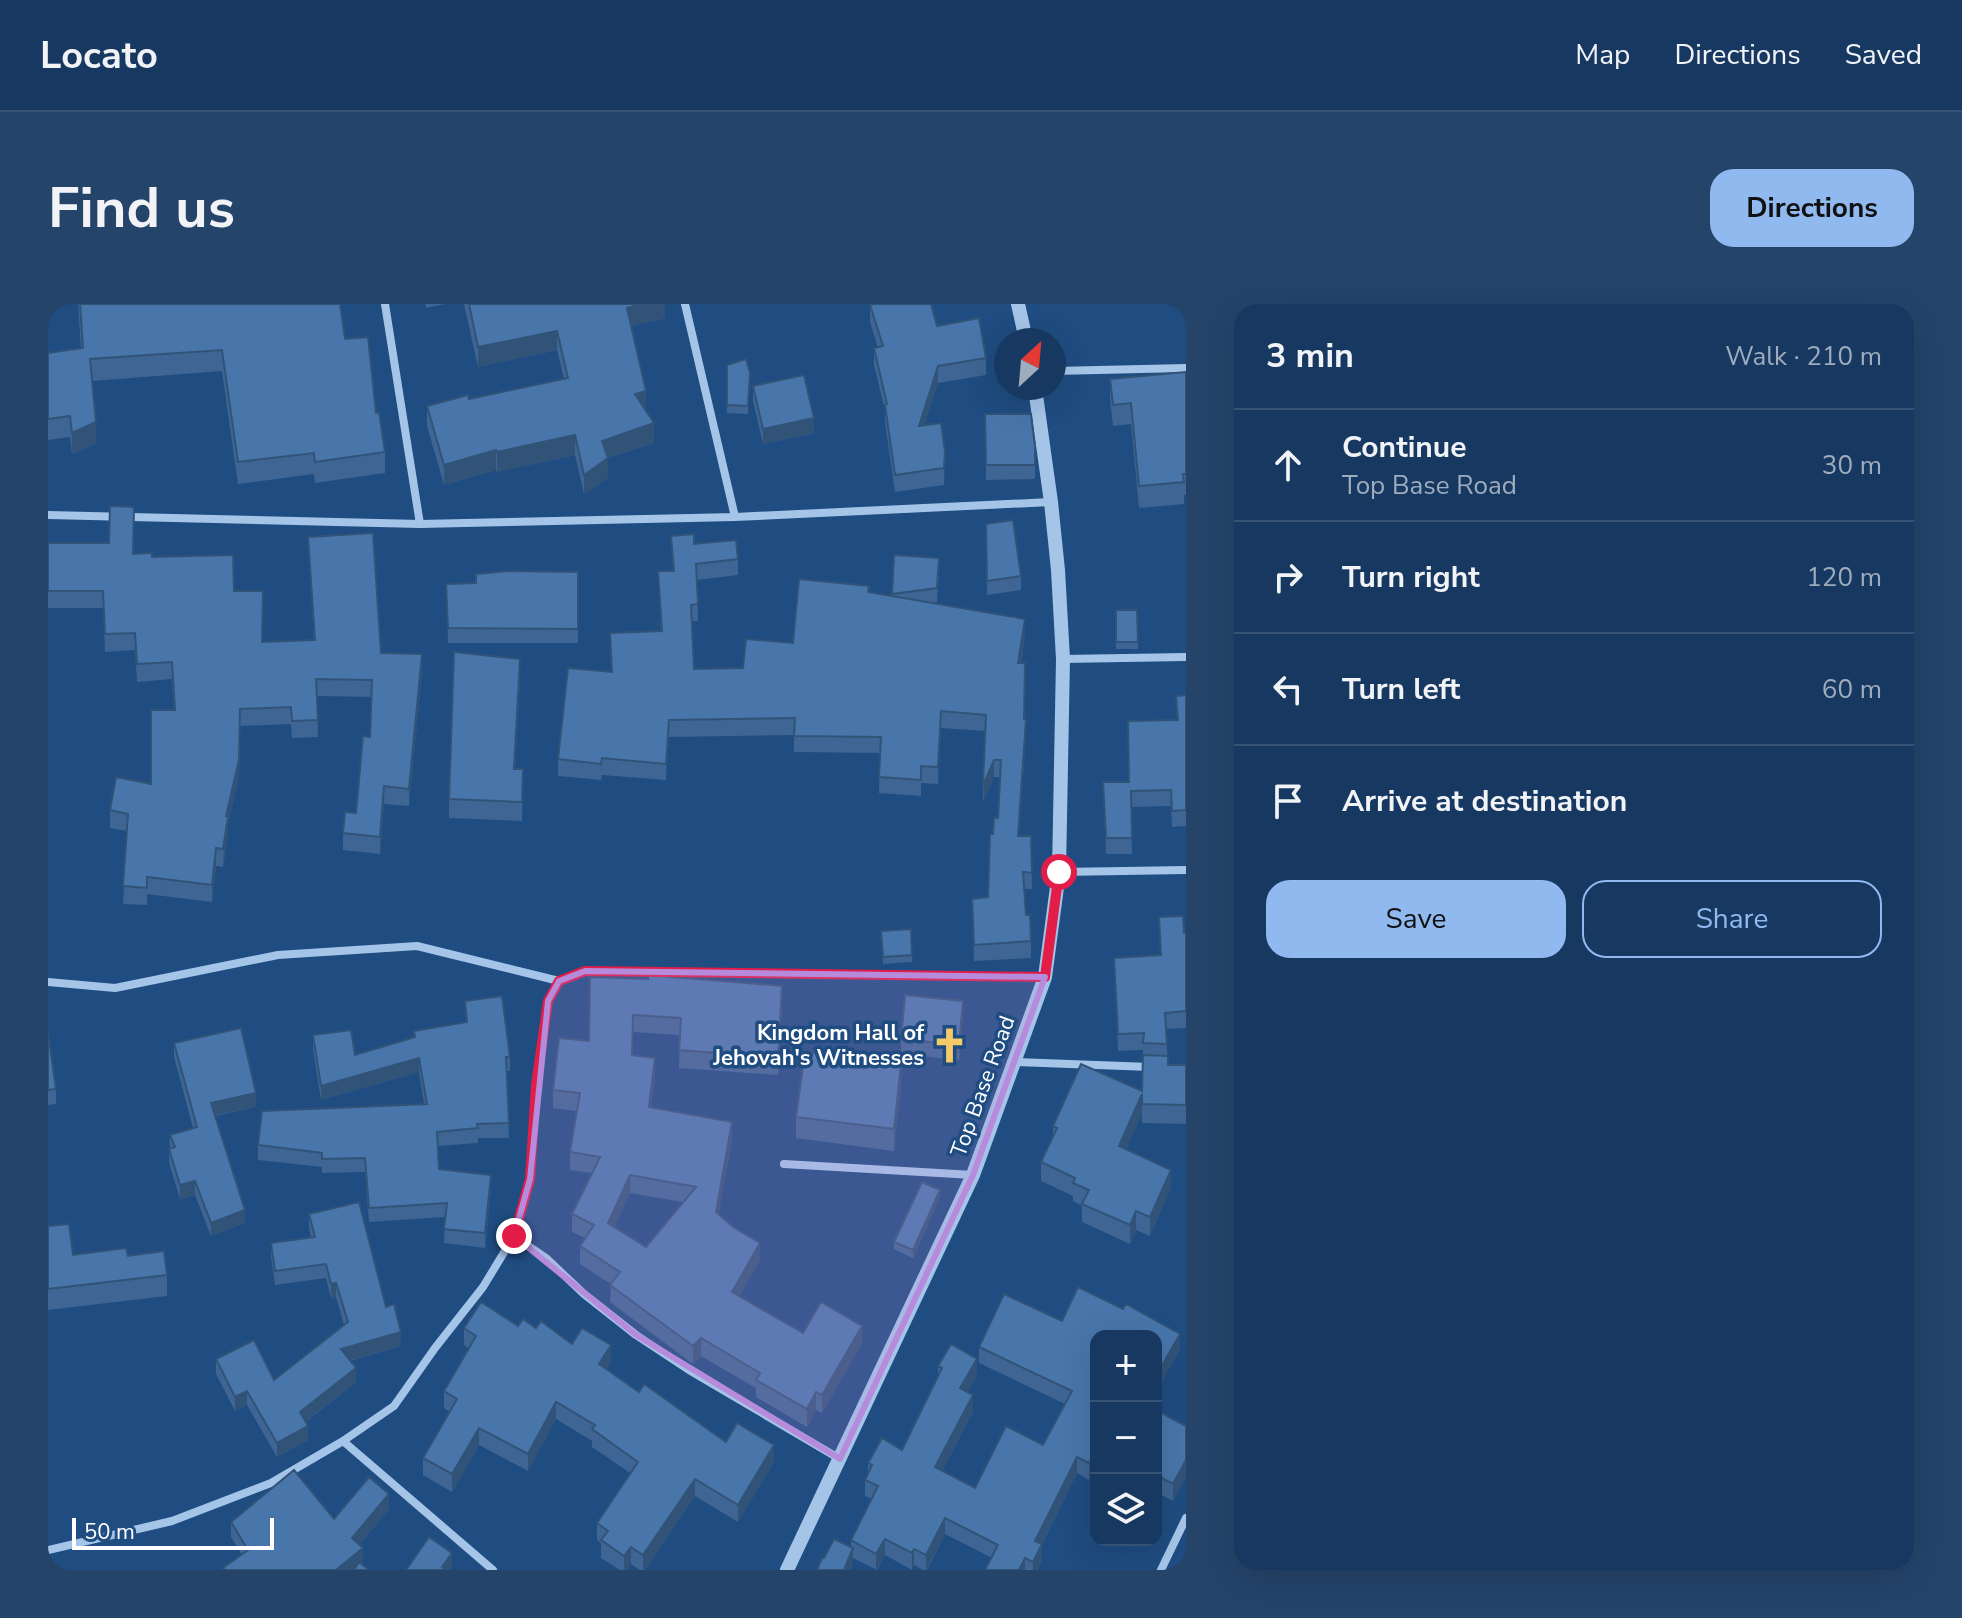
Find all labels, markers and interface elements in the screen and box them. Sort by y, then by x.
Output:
text: Locato [40,30,158,81]
text: Map [1575,36,1630,74]
text: Directions [1674,36,1801,74]
text: Saved [1845,36,1922,74]
button: Directions [1710,169,1914,247]
text: Find us [48,170,235,247]
north arrow [994,328,1066,400]
text: 3 min [1266,333,1354,379]
text: Walk · 210 m [1725,339,1882,374]
text: Continue [1342,427,1467,468]
icon: ahead [1266,443,1310,487]
text: 30 m [1822,448,1882,483]
text: Top Base Road [1342,468,1517,503]
icon: right [1266,555,1310,599]
text: Turn right [1342,557,1480,598]
text: 120 m [1806,560,1882,595]
icon: left [1266,667,1310,711]
text: Turn left [1342,669,1460,710]
text: 60 m [1822,672,1882,707]
icon: arrive [1266,779,1310,823]
text: Arrive at destination [1342,781,1627,822]
route start [1041,854,1077,890]
button: Save [1266,880,1566,958]
button: Share [1582,880,1882,958]
street label: Top Base Road [944,1012,1022,1161]
place label: Kingdom Hall of Jehovah's Witnesses [712,1018,925,1073]
church icon: Kingdom Hall of Jehovah's Witnesses [931,1026,969,1064]
route end [496,1218,532,1254]
map controls [1090,1330,1162,1546]
button: + [1090,1330,1162,1402]
button: − [1090,1402,1162,1474]
button: layers [1090,1474,1162,1546]
scale bar [72,1514,274,1550]
text: 50 m [84,1517,135,1547]

